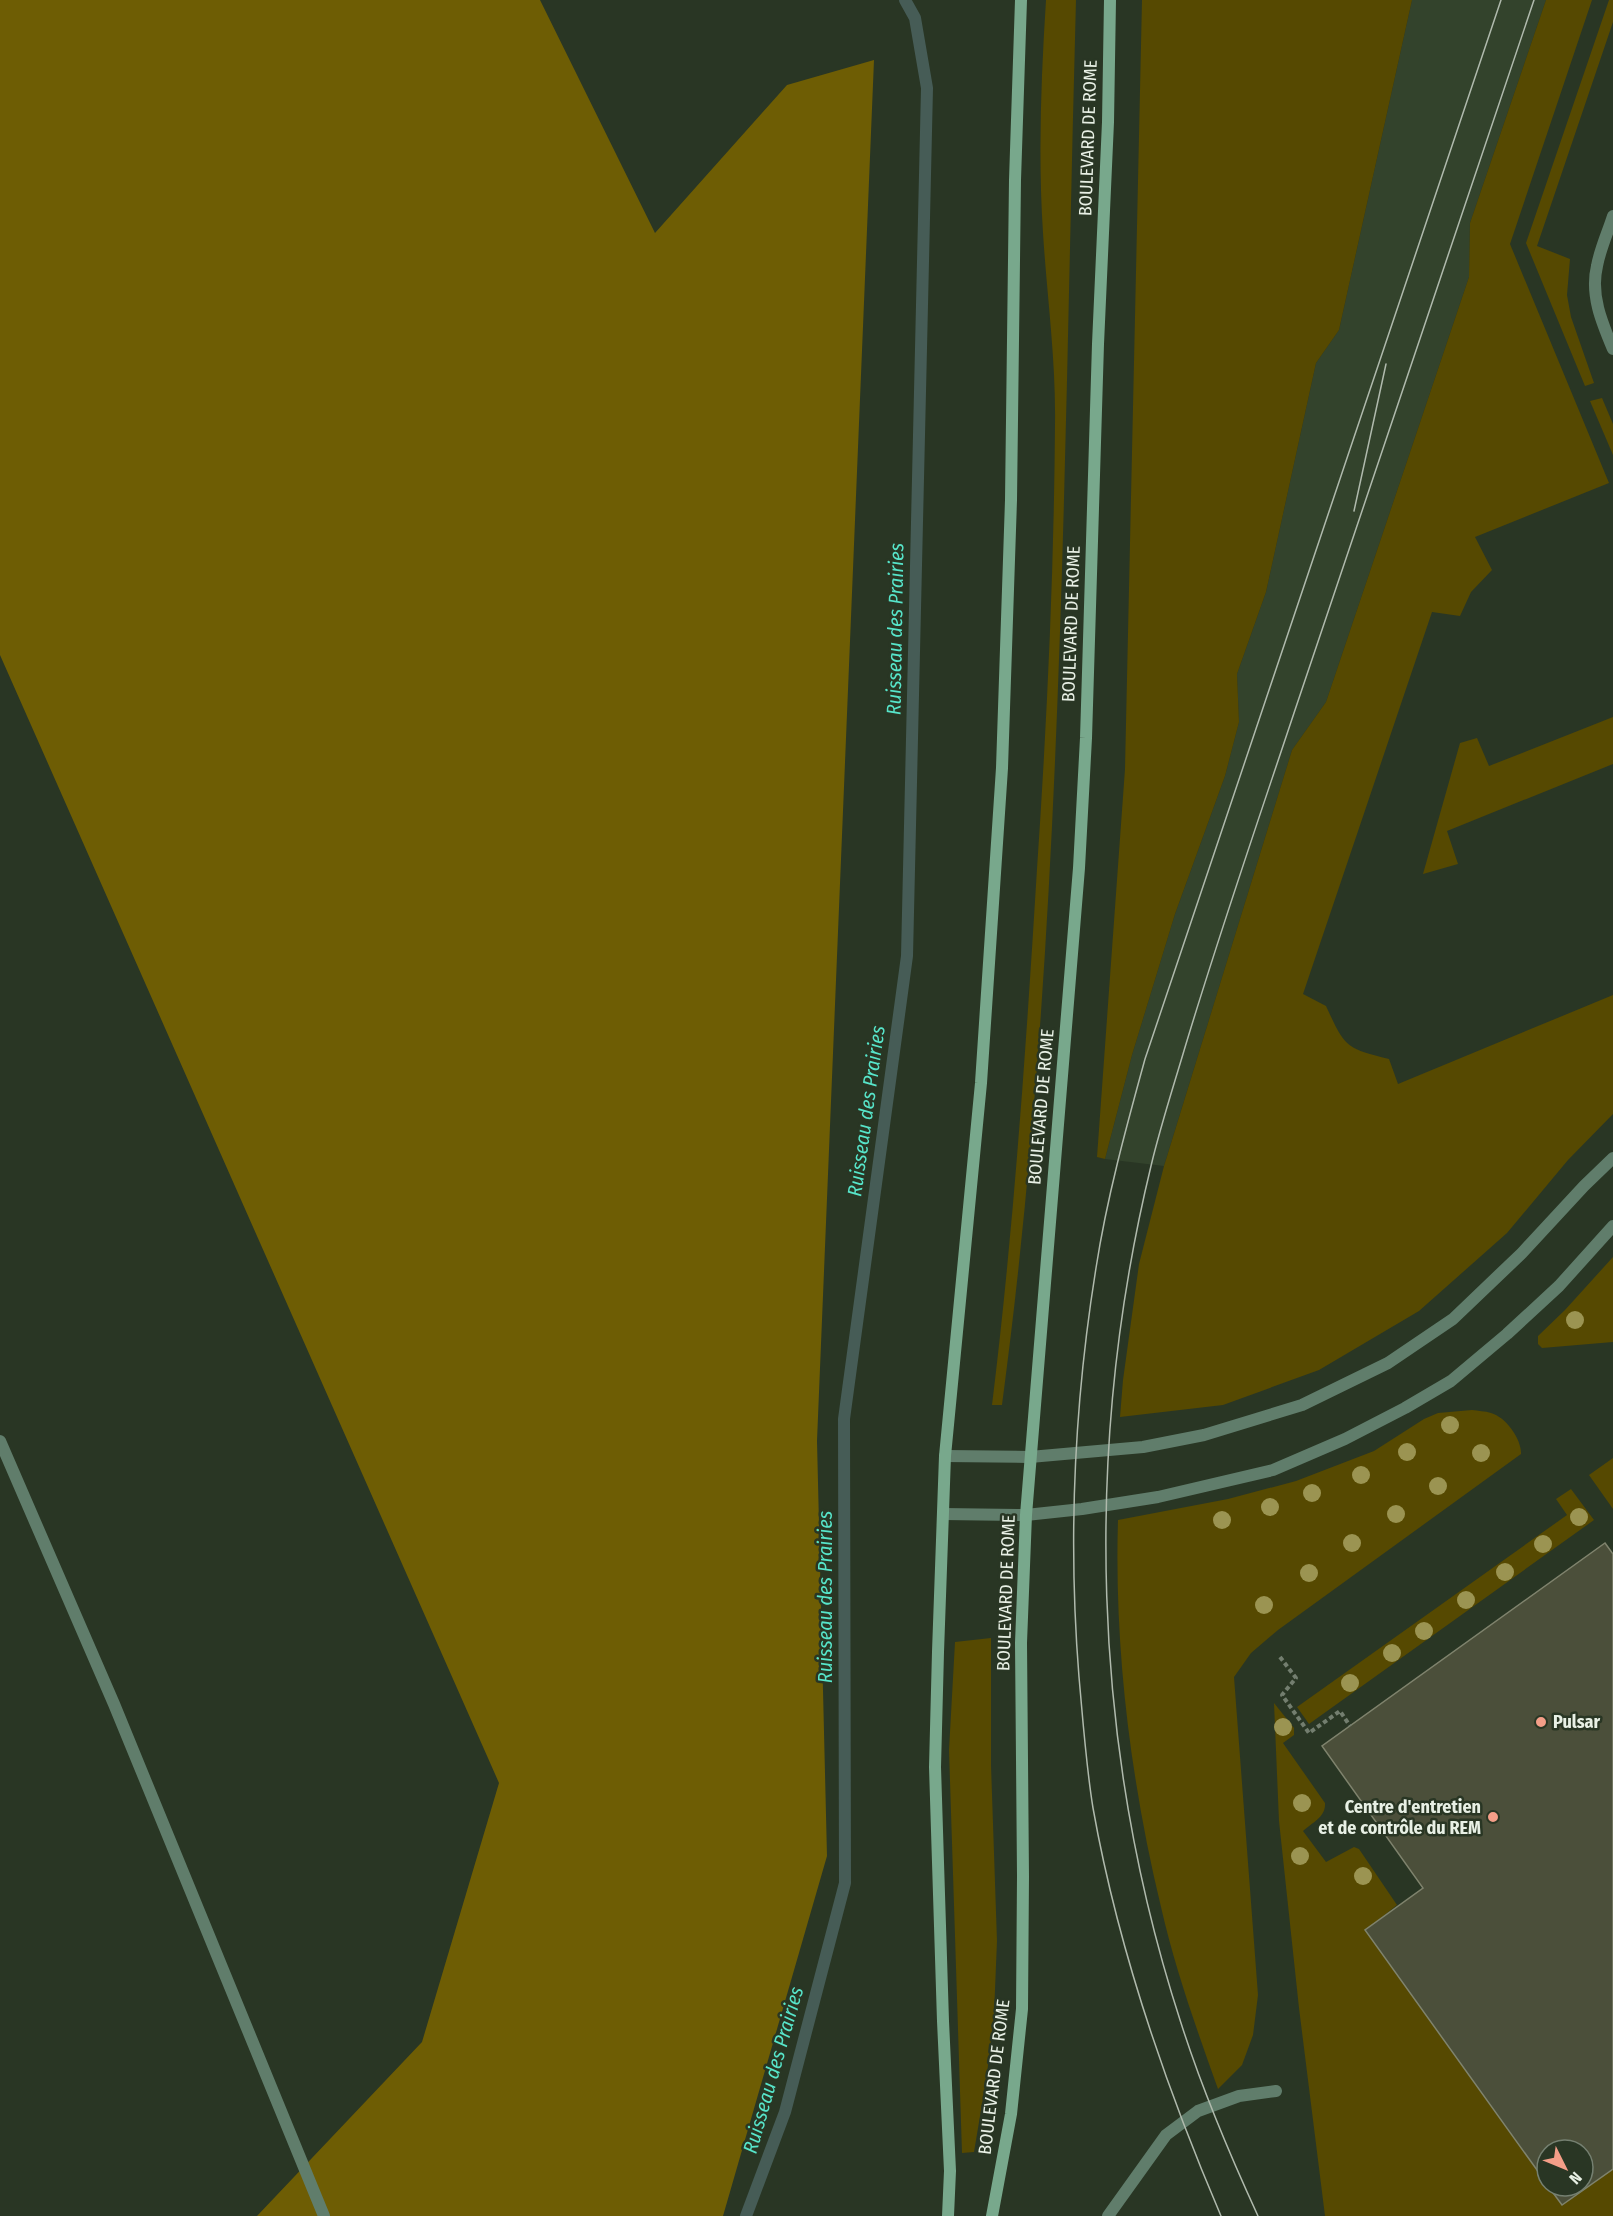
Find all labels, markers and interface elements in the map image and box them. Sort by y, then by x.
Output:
street label: BOULEVARD DE ROME [1074,60,1102,216]
water label: Ruisseau des Prairies [881,542,909,715]
street label: BOULEVARD DE ROME [1057,546,1085,702]
water label: Ruisseau des Prairies [842,1023,890,1198]
street label: BOULEVARD DE ROME [1023,1028,1059,1186]
water label: Ruisseau des Prairies [813,1510,837,1683]
street label: BOULEVARD DE ROME [992,1515,1020,1671]
place label: Pulsar [1553,1711,1600,1733]
marker: Pulsar [1534,1715,1548,1729]
place label: Centre d'entretien et de contrôle du REM [1318,1796,1481,1839]
marker: Centre d'entretien et de contrôle du REM [1486,1810,1500,1824]
water label: Ruisseau des Prairies [738,1983,808,2156]
street label: BOULEVARD DE ROME [974,1998,1014,2156]
north arrow [1535,2138,1595,2198]
text: N [1565,2168,1586,2188]

